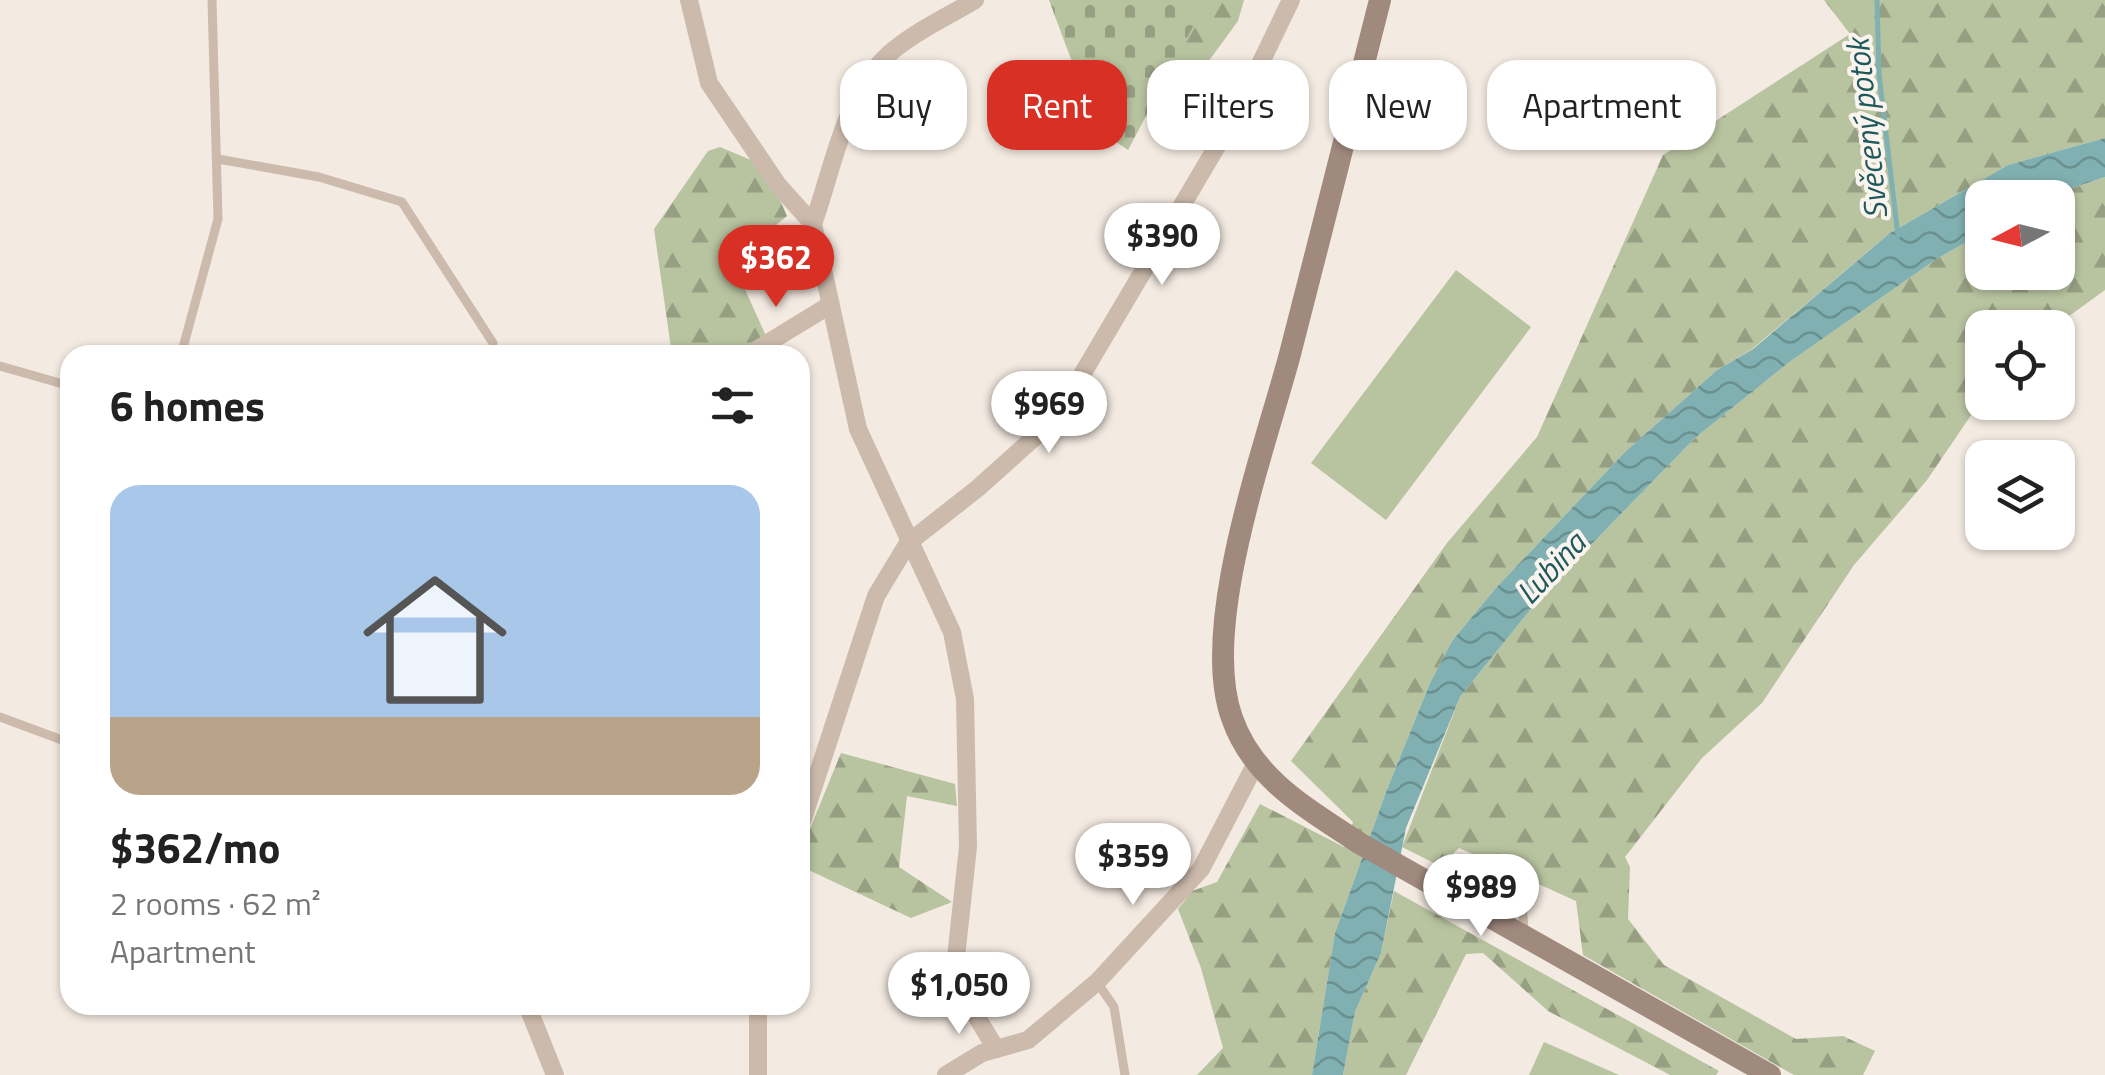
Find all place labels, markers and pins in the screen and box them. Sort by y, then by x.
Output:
pin: $390 [1103,203,1221,288]
pin: $362 [717,225,835,310]
pin: $969 [990,371,1108,456]
pin: $359 [1074,823,1192,908]
pin: $989 [1422,854,1540,939]
pin: $1,050 [878,952,1040,1037]

